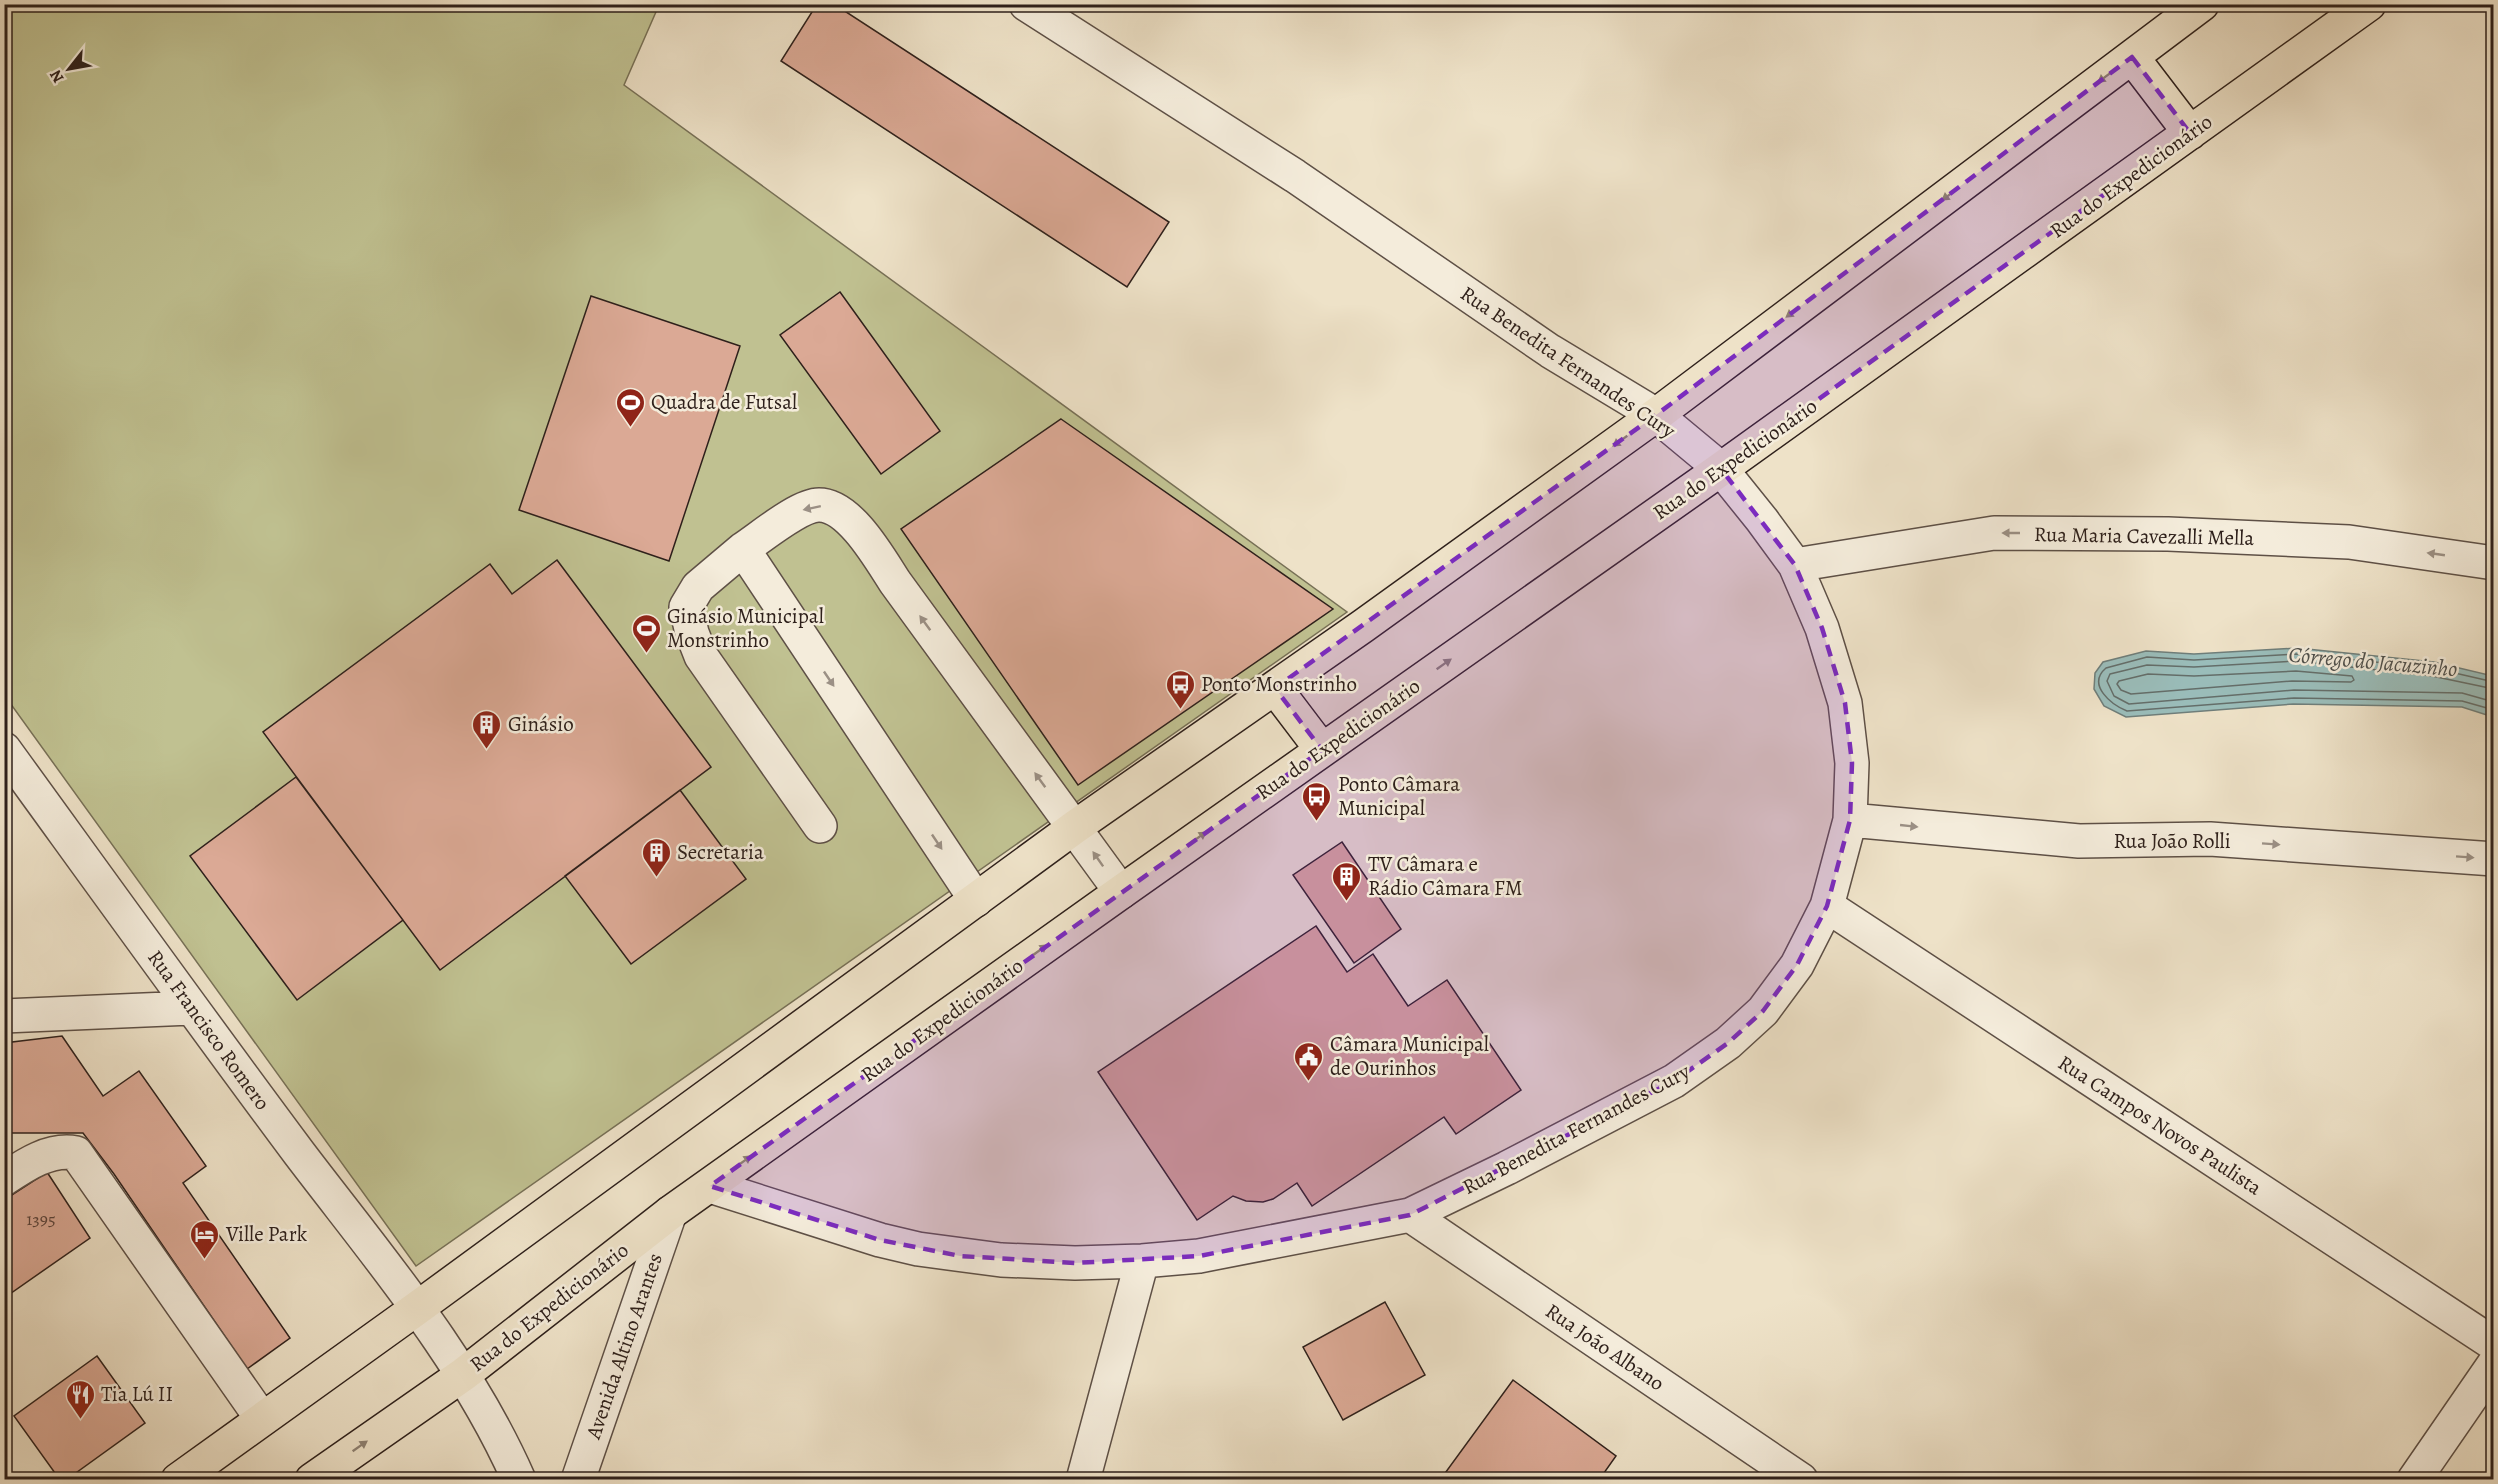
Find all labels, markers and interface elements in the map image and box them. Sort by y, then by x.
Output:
north arrow [39,39,99,99]
text: N [44,65,69,87]
one-way arrow [2097,71,2113,84]
street label: Rua do Expedicionário [2044,108,2218,244]
one-way arrow [1942,188,1957,200]
street label: Rua Benedita Fernandes Cury [1455,279,1682,445]
one-way arrow [1786,306,1802,318]
sports icon: Quadra de Futsal [614,386,646,428]
place label: Quadra de Futsal [651,388,797,416]
street label: Rua do Expedicionário [1647,392,1823,526]
one-way arrow [1613,435,1629,447]
one-way arrow [802,504,821,513]
street label: Rua Maria Cavezalli Mella [2034,520,2255,552]
one-way arrow [2001,528,2020,538]
one-way arrow [2426,550,2445,559]
place label: Ginásio Municipal Monstrinho [667,602,824,654]
sports icon: Ginásio Municipal Monstrinho [630,612,662,654]
one-way arrow [919,615,931,631]
water label: Córrego do Jacuzinho [2287,640,2459,684]
one-way arrow [1435,658,1451,670]
bus stop icon: Ponto Monstrinho [1164,668,1196,710]
place label: Ponto Monstrinho [1201,670,1357,698]
one-way arrow [823,671,834,687]
street label: Rua do Expedicionário [1250,672,1426,806]
building icon: Ginásio [471,708,503,750]
place label: Ginásio [508,710,574,738]
place label: Ponto Câmara Municipal [1338,770,1460,822]
one-way arrow [1035,772,1047,787]
bus stop icon: Ponto Câmara Municipal [1301,780,1333,822]
one-way arrow [1899,821,1918,831]
street label: Rua João Rolli [2113,827,2231,855]
one-way arrow [1190,831,1206,843]
one-way arrow [931,833,943,849]
building icon: Secretaria [640,836,672,878]
place label: Secretaria [677,838,764,866]
one-way arrow [2261,839,2280,848]
place label: TV Câmara e Rádio Câmara FM [1368,850,1523,902]
one-way arrow [1092,852,1104,868]
one-way arrow [2456,853,2475,862]
building icon: TV Câmara e Rádio Câmara FM [1331,860,1363,902]
street label: Rua Francisco Romero [141,944,277,1116]
one-way arrow [1031,944,1047,956]
street label: Rua do Expedicionário [855,952,1029,1088]
place label: Câmara Municipal de Ourinhos [1330,1030,1489,1082]
public building icon: Câmara Municipal de Ourinhos [1293,1040,1325,1082]
street label: Rua Campos Novos Paulista [2053,1049,2267,1202]
street label: Rua Benedita Fernandes Cury [1457,1057,1695,1201]
one-way arrow [736,1155,752,1167]
house number: 1395 [26,1207,56,1231]
hotel icon: Ville Park [189,1218,221,1260]
place label: Ville Park [225,1220,308,1248]
street label: Rua do Expedicionário [464,1236,634,1378]
street label: Avenida Altino Arantes [579,1249,669,1444]
street label: Rua João Albano [1540,1297,1670,1397]
restaurant icon: Tia Lú II [64,1378,96,1420]
place label: Tia Lú II [101,1380,173,1408]
one-way arrow [352,1441,368,1452]

